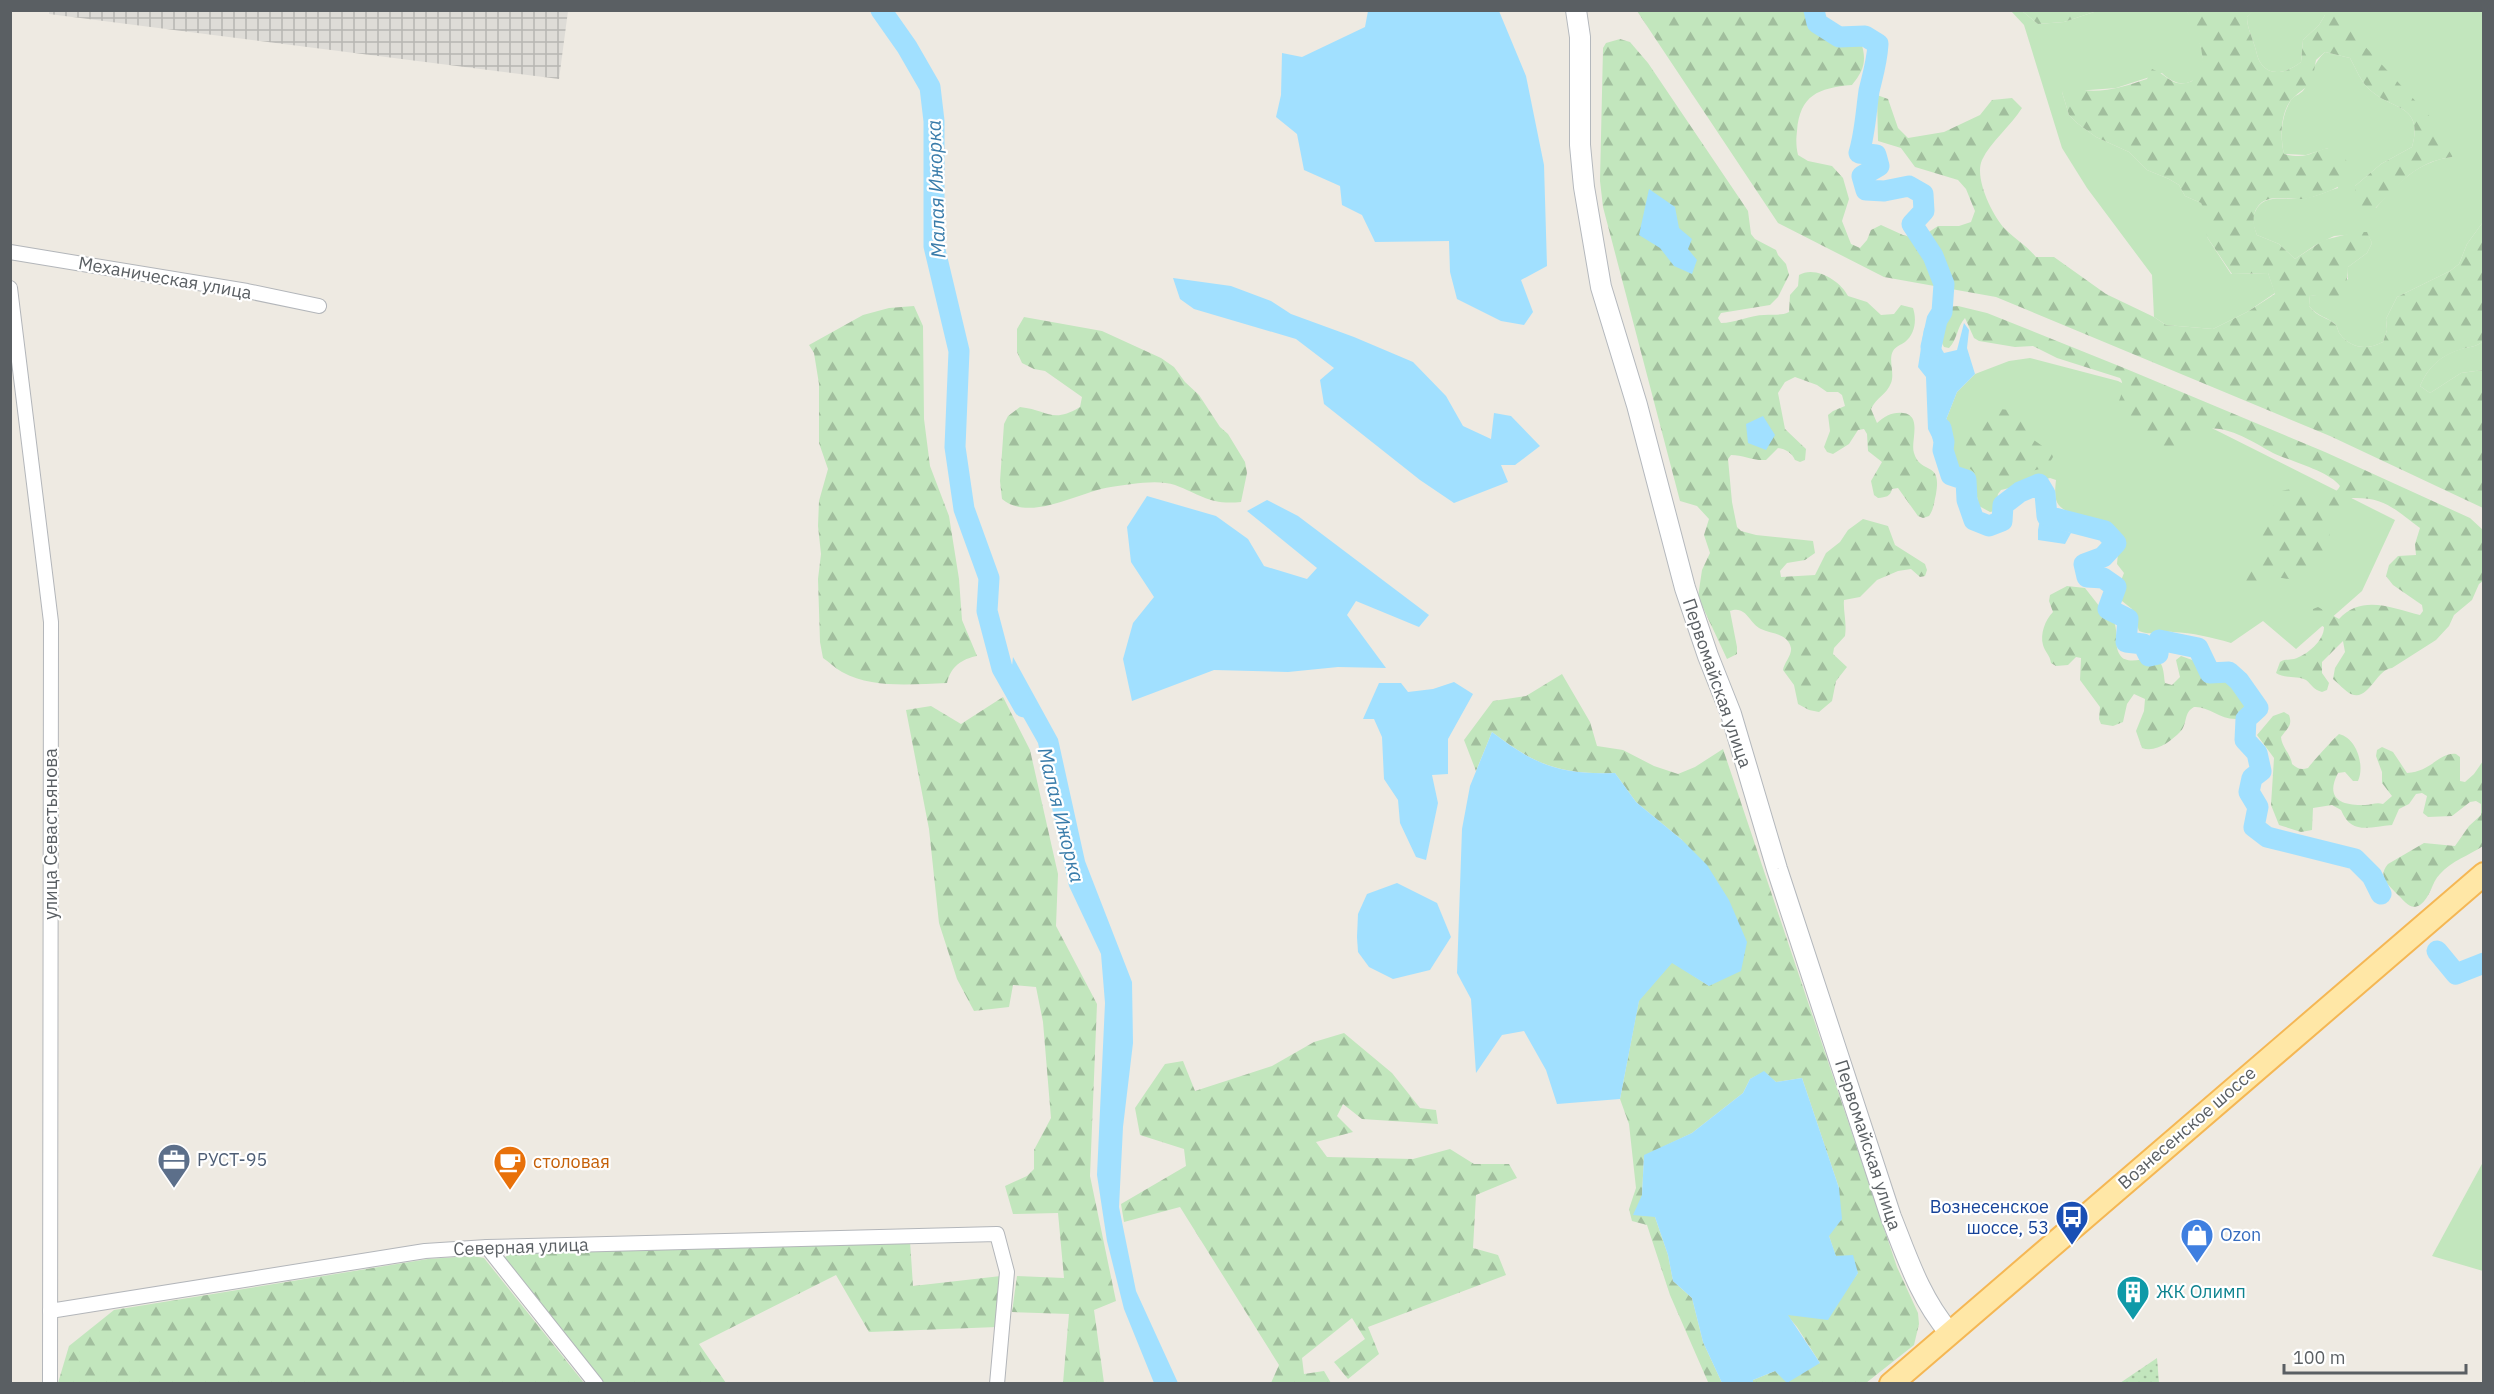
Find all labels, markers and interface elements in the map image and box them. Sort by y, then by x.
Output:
water label: Малая Ижорка [920,119,951,259]
street label: Механическая улица [77,251,254,304]
street label: Первомайская улица [1678,595,1757,771]
water label: Малая Ижорка [1032,744,1091,885]
street label: улица Севастьянова [39,748,62,920]
street label: Первомайская улица [1830,1057,1907,1233]
street label: Вознесенское шоссе [2113,1061,2261,1194]
office icon: РУСТ-95 [156,1142,192,1189]
cafe icon: столовая [492,1144,528,1191]
place label: РУСТ-95 [197,1148,267,1171]
place label: столовая [533,1150,610,1173]
place label: Вознесенское шоссе, 53 [1930,1195,2049,1239]
bus stop icon: Вознесенское шоссе, 53 [2054,1199,2090,1246]
shop icon: Ozon [2179,1217,2215,1264]
place label: Ozon [2220,1223,2261,1246]
street label: Северная улица [453,1233,589,1260]
building icon: ЖК Олимп [2115,1274,2151,1321]
place label: ЖК Олимп [2156,1280,2246,1303]
scale bar [2284,1337,2466,1375]
text: 100 m [2293,1346,2345,1369]

